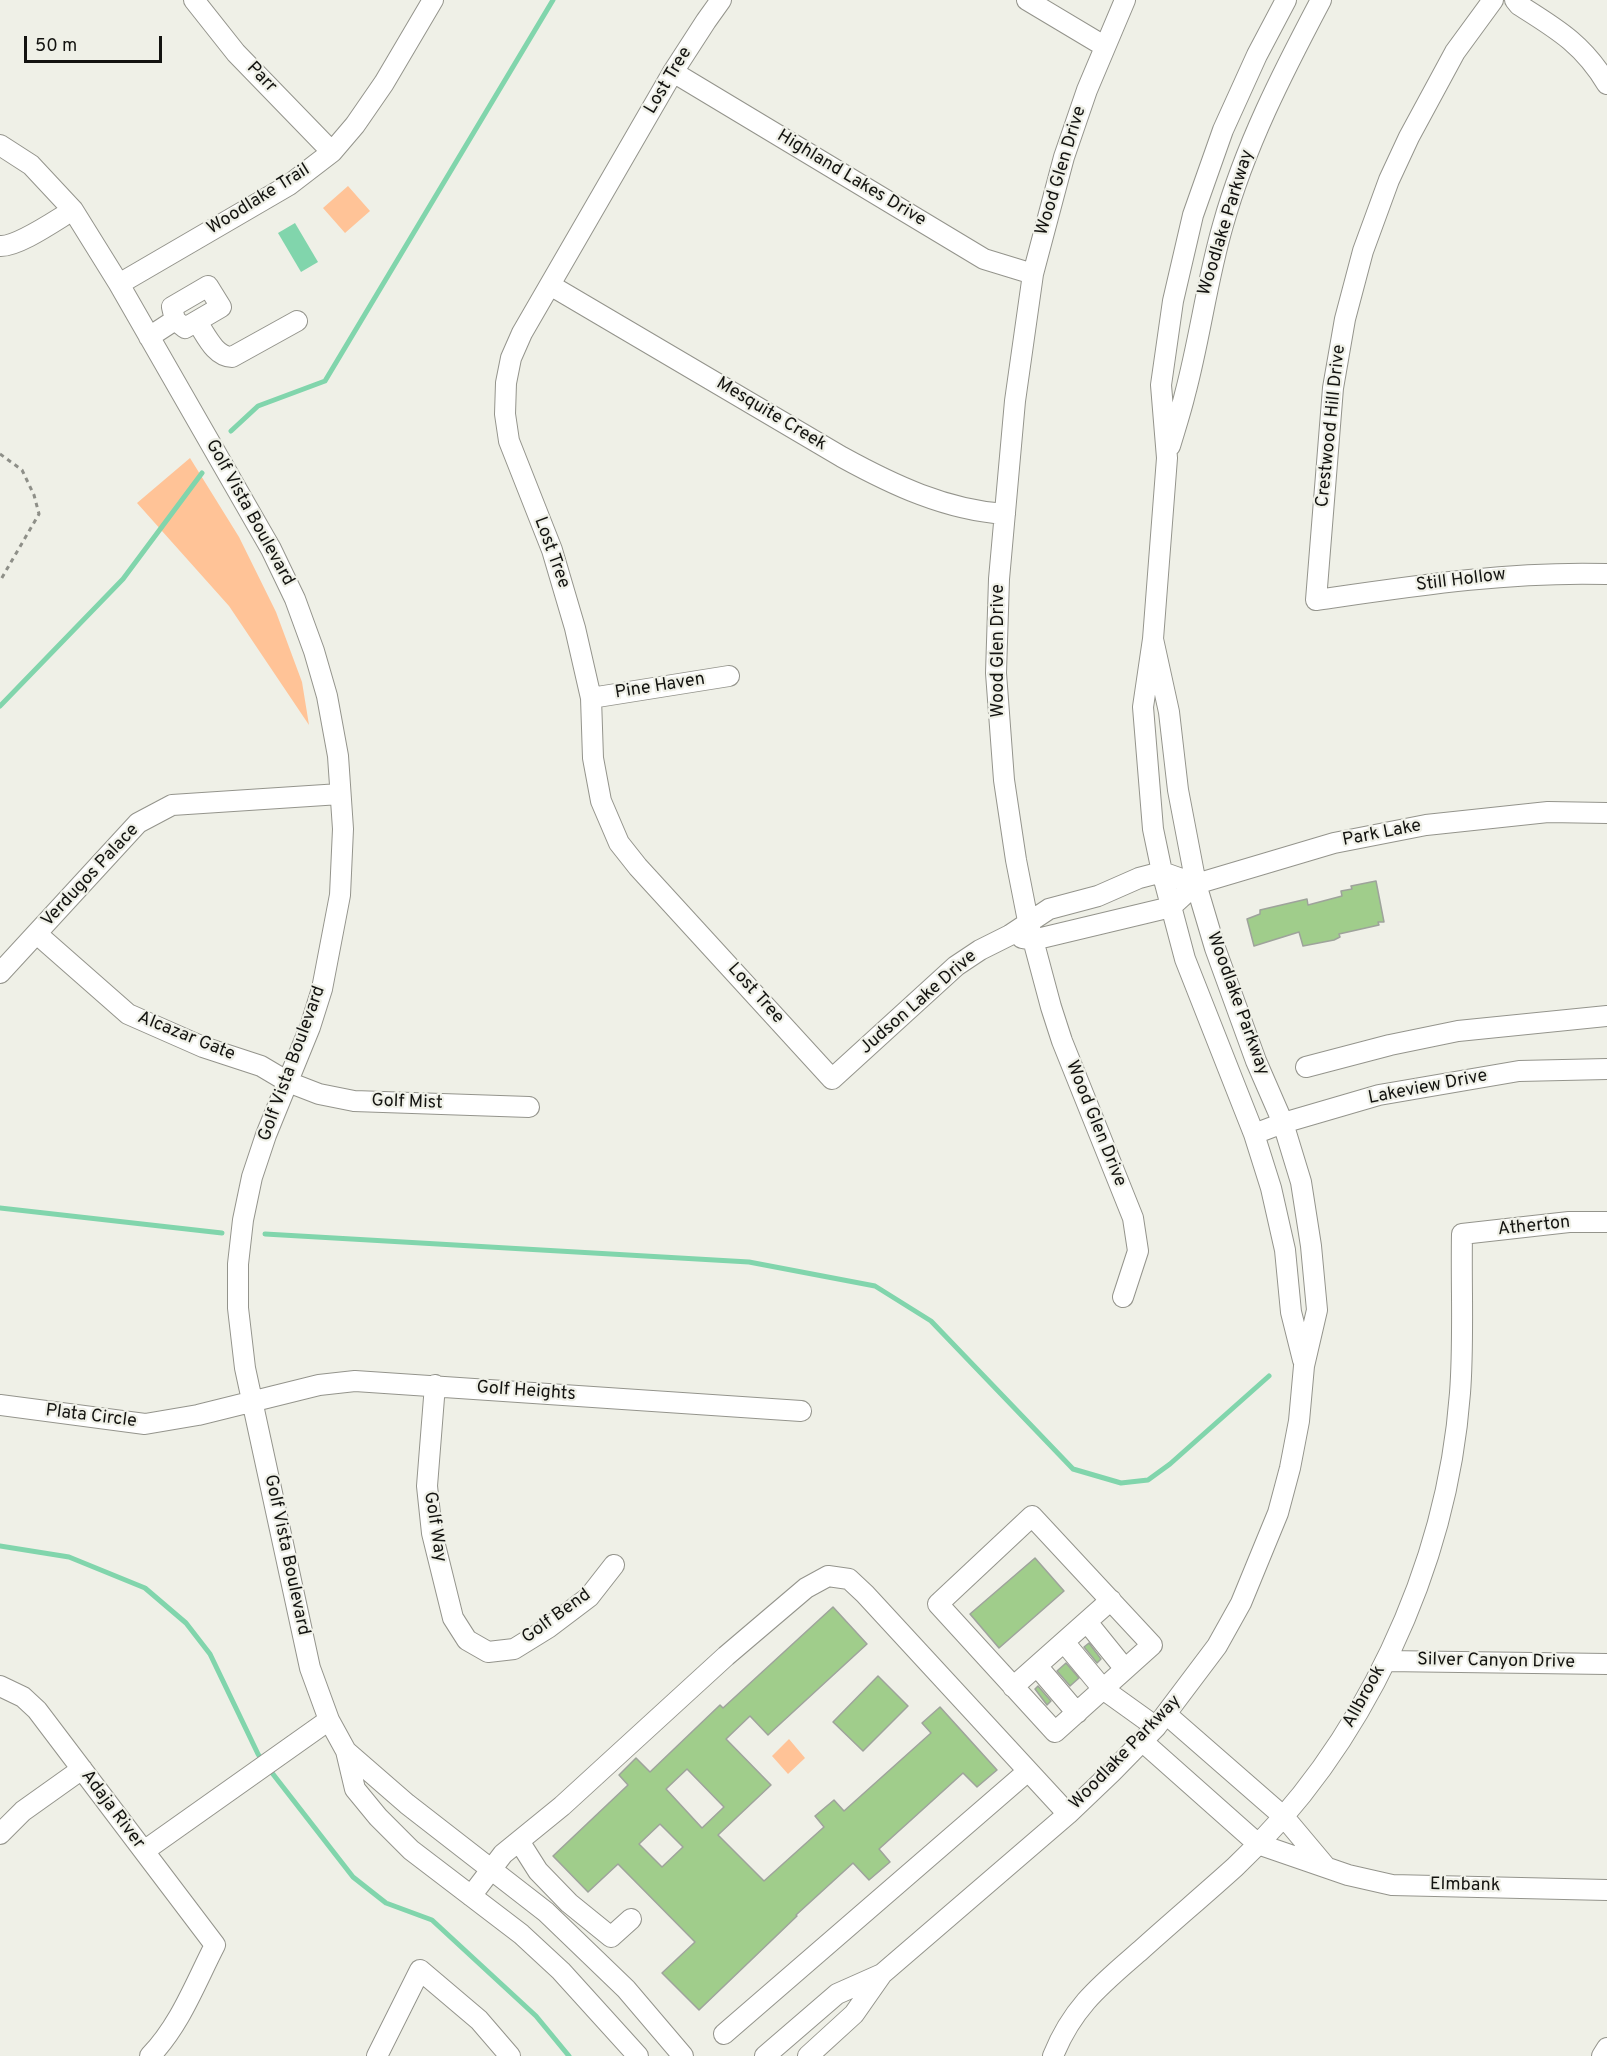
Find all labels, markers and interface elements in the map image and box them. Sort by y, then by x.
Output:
scale bar [27,24,165,62]
text: 50 m [35,35,77,58]
street label: Lost Tree [641,44,697,118]
street label: Parr [241,58,281,98]
street label: Wood Glen Drive [1032,104,1092,238]
street label: Highland Lakes Drive [773,126,929,232]
street label: Woodlake Parkway [1195,148,1259,298]
street label: Woodlake Trail [204,160,314,240]
street label: Crestwood Hill Drive [1313,344,1351,508]
street label: Mesquite Creek [712,374,830,456]
street label: Golf Vista Boulevard [200,436,298,590]
street label: Lost Tree [528,514,574,592]
street label: Still Hollow [1415,565,1507,597]
street label: Wood Glen Drive [988,584,1010,718]
street label: Pine Haven [613,669,707,705]
street label: Park Lake [1341,816,1423,852]
street label: Verdugos Palace [38,820,144,932]
street label: Woodlake Parkway [1201,929,1273,1079]
street label: Judson Lake Drive [856,946,982,1060]
street label: Lost Tree [722,959,788,1029]
street label: Golf Vista Boulevard [255,983,331,1145]
street label: Alcazar Gate [134,1008,238,1066]
street label: Wood Glen Drive [1060,1058,1130,1190]
street label: Lakeview Drive [1367,1066,1489,1110]
street label: Golf Mist [371,1091,443,1115]
street label: Atherton [1497,1212,1571,1242]
street label: Golf Heights [476,1378,576,1406]
street label: Plata Circle [44,1401,138,1433]
street label: Golf Vista Boulevard [258,1473,314,1637]
street label: Golf Way [418,1490,450,1564]
street label: Golf Bend [518,1585,596,1649]
street label: Silver Canyon Drive [1417,1650,1575,1674]
street label: Allbrook [1339,1662,1391,1732]
street label: Woodlake Parkway [1066,1691,1186,1815]
street label: Adaja River [75,1766,149,1854]
street label: Elmbank [1430,1875,1500,1897]

